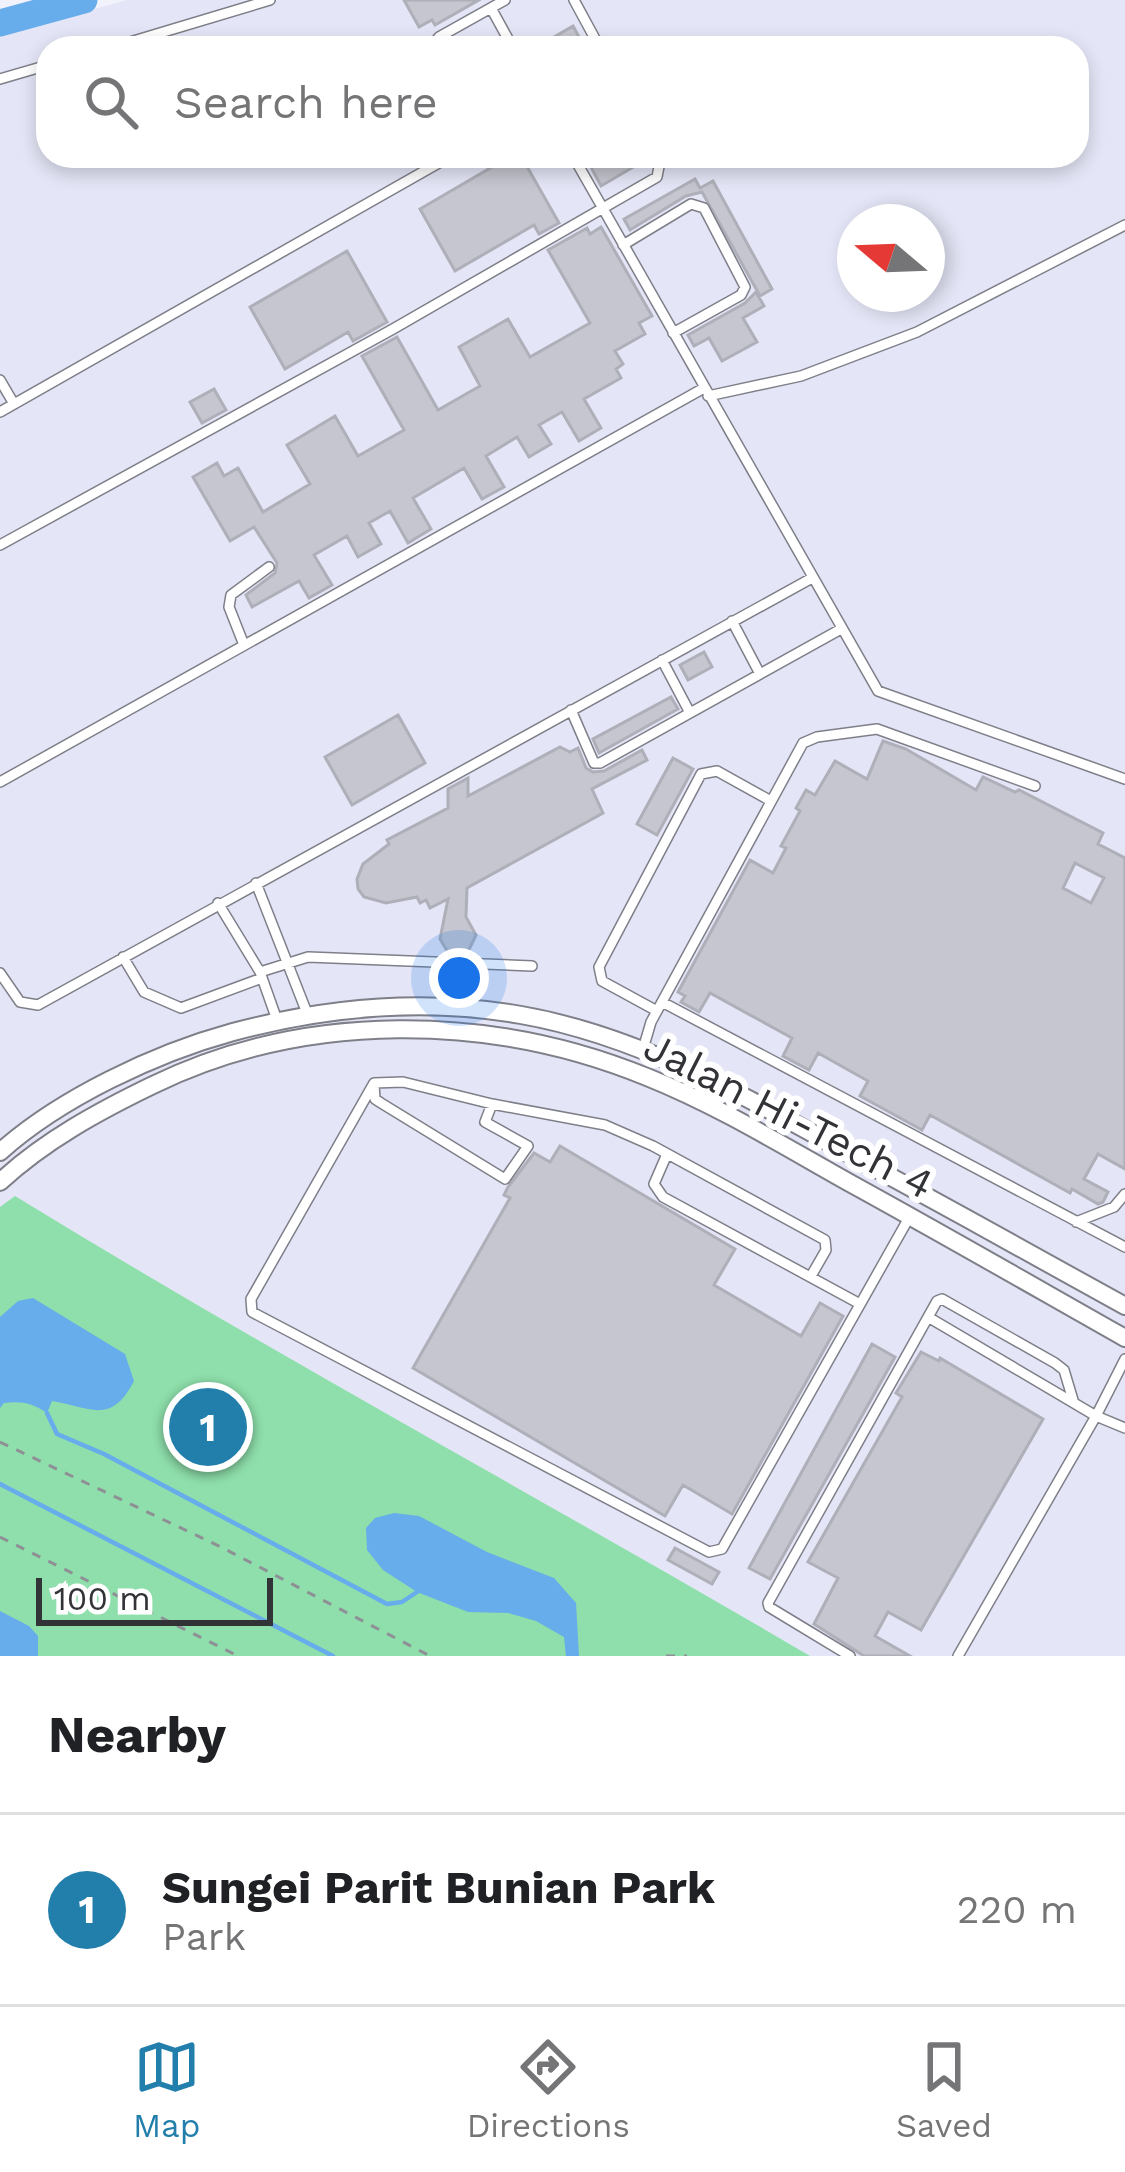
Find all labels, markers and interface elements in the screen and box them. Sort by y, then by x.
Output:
search box [36,36,1089,168]
icon: search [78,69,144,135]
text: Search here [174,76,438,129]
north arrow [837,204,945,312]
your location [429,948,489,1008]
street label: Jalan Hi-Tech 4 [636,1021,942,1209]
pin: 1 [169,1382,247,1472]
scale bar [36,1572,273,1625]
text: 100 m [54,1579,151,1618]
text: Nearby [48,1705,226,1764]
text: Sungei Parit Bunian Park [162,1861,715,1914]
text: 1 [79,1887,95,1932]
text: 220 m [957,1887,1077,1932]
text: Park [162,1914,246,1959]
tab: Map [133,2034,200,2145]
tab: Directions [467,2034,630,2145]
tab: Saved [896,2034,992,2145]

